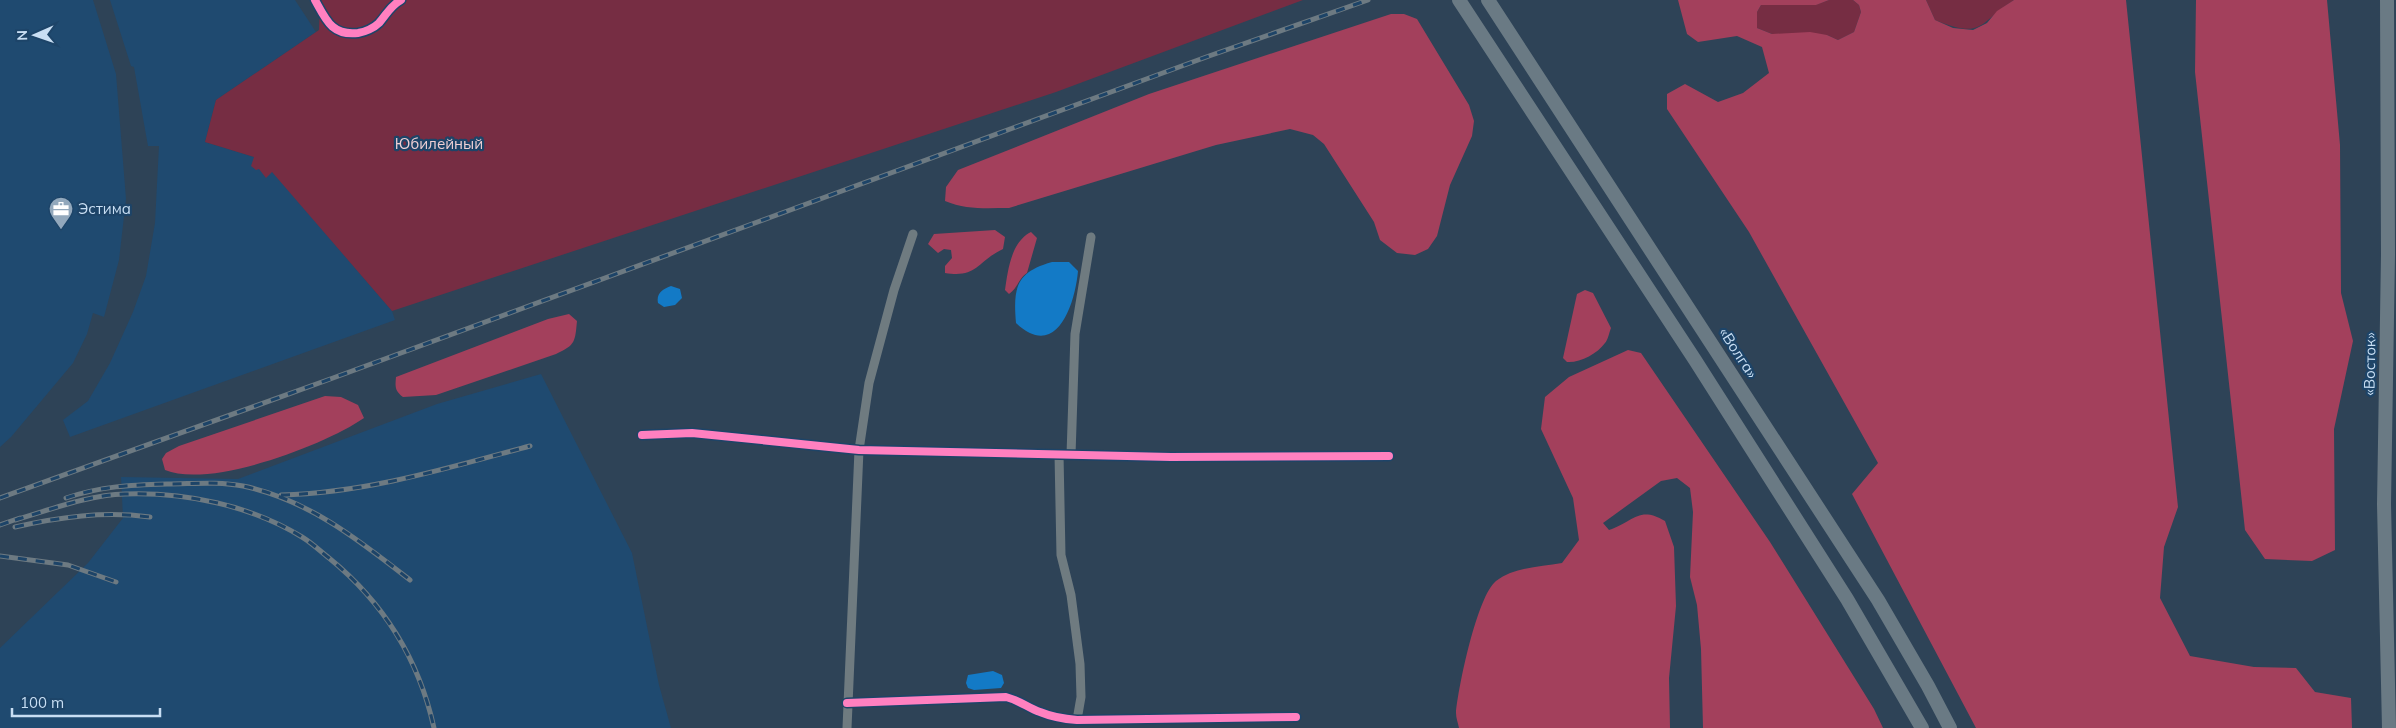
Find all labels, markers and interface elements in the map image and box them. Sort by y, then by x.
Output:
north arrow [10,10,60,60]
text: N [13,30,31,41]
park label: Юбилейный [395,134,483,153]
office icon: Эстима [48,196,74,230]
place label: Эстима [78,199,131,218]
street label: «Волга» [1715,324,1762,382]
street label: «Восток» [2359,332,2380,396]
scale bar [12,686,160,718]
text: 100 m [20,693,64,712]

